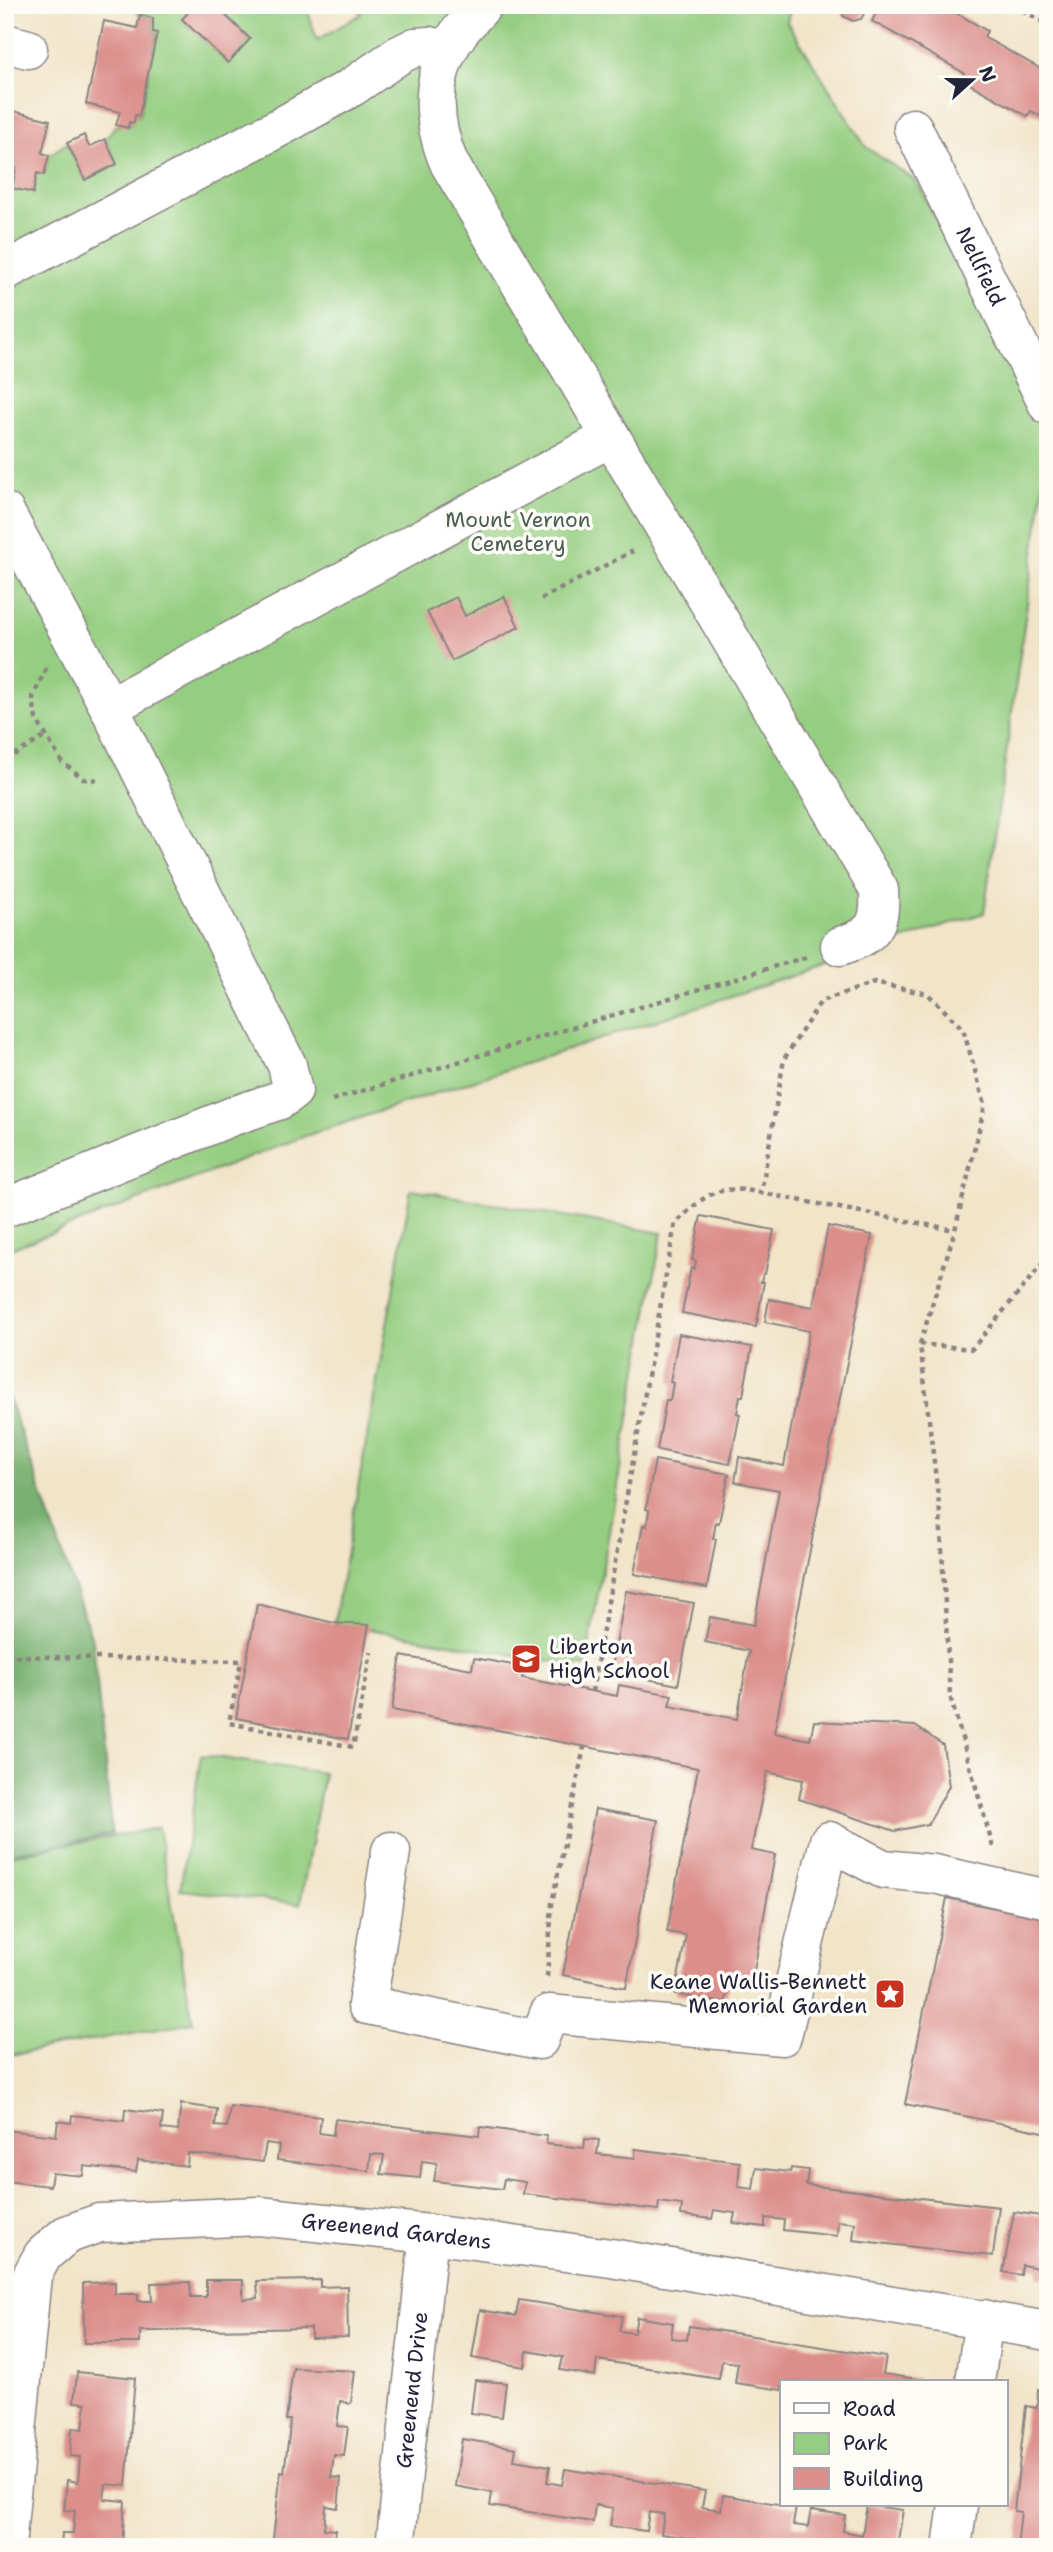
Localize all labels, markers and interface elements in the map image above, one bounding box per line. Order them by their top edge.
north arrow [937,46,1007,116]
text: N [973,63,1002,86]
street label: Nellfield [949,222,1012,311]
park label: Mount Vernon Cemetery [445,506,591,558]
place label: Liberton High School [549,1633,670,1685]
school or university icon: Liberton High School [509,1642,543,1676]
place label: Keane Wallis-Bennett Memorial Garden [650,1968,867,2020]
place icon: Keane Wallis-Bennett Memorial Garden [873,1977,907,2011]
street label: Greenend Gardens [300,2207,493,2256]
street label: Greenend Drive [390,2310,434,2470]
legend [780,2380,1007,2506]
text: Road [843,2395,896,2423]
text: Park [843,2429,888,2457]
text: Building [843,2465,923,2493]

